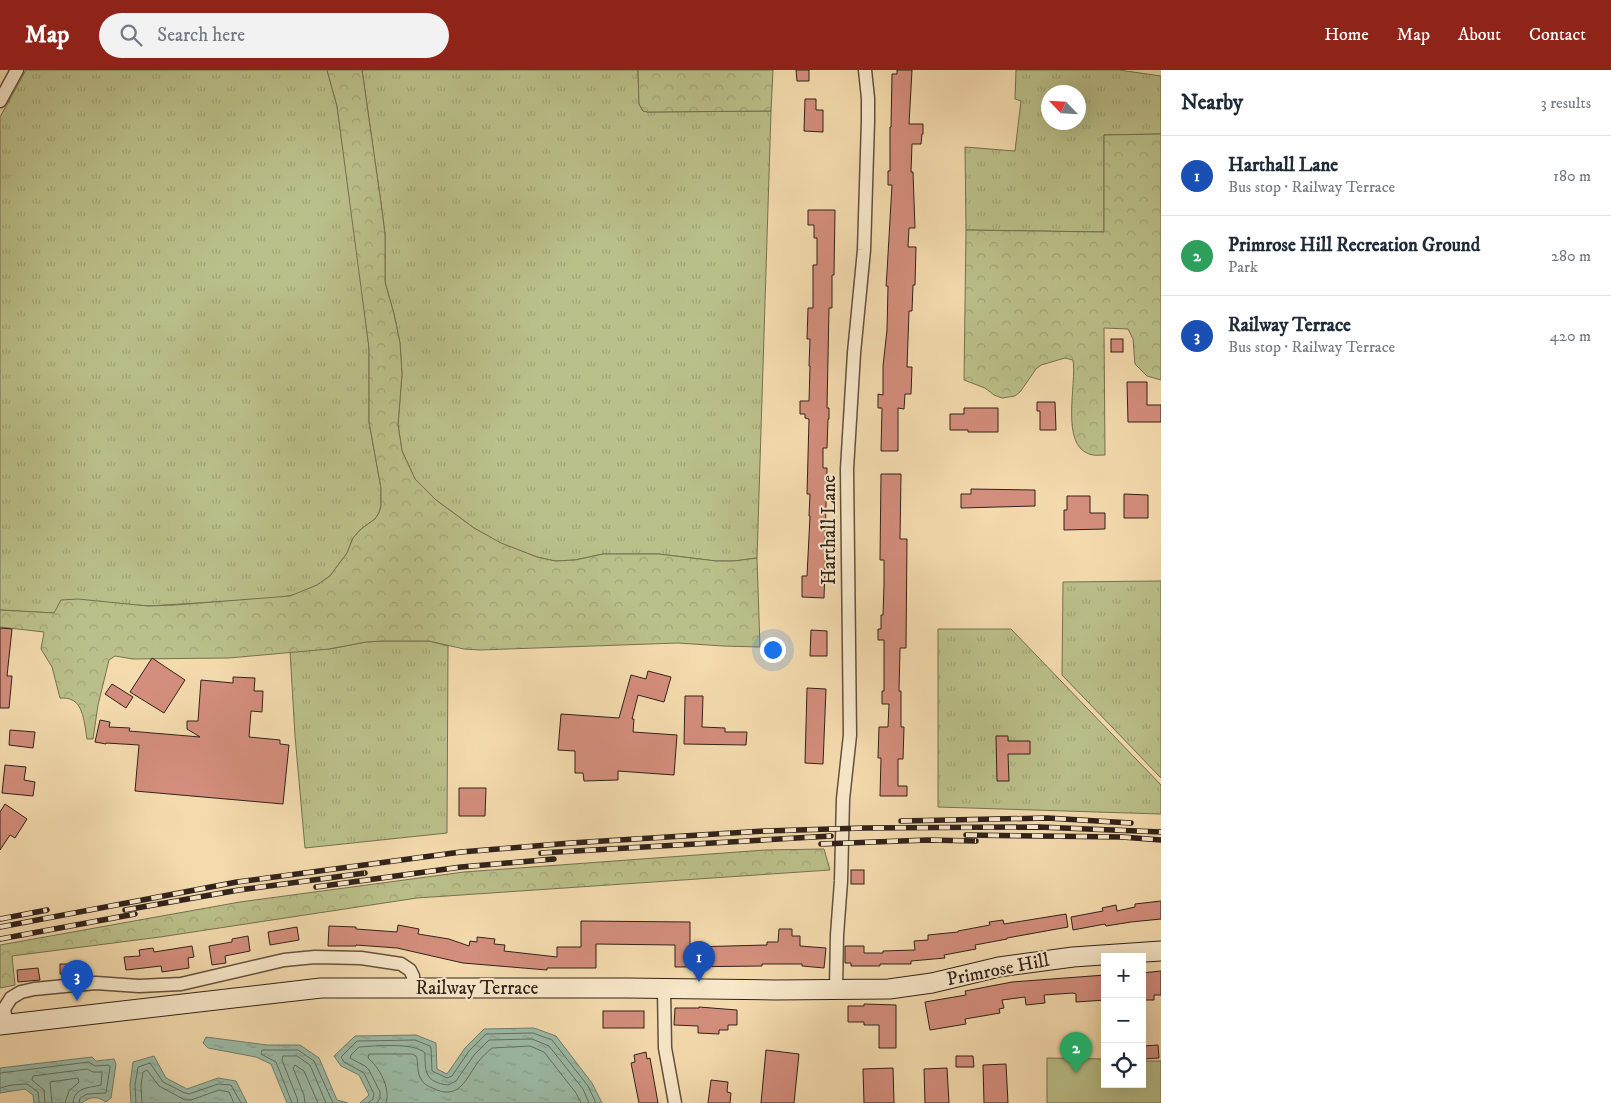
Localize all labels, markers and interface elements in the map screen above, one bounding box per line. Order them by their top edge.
search box [99,13,449,58]
text: Map [25,20,69,50]
icon: search [117,21,145,49]
text: Search here [157,24,245,47]
text: Home [1324,24,1369,46]
text: Map [1397,24,1430,46]
text: About [1458,24,1501,46]
text: Contact [1529,24,1586,46]
north arrow [1041,85,1086,130]
text: Nearby [1181,90,1243,116]
text: 3 results [1541,93,1591,113]
text: Harthall Lane [1228,154,1338,177]
text: 1 [1194,166,1200,186]
text: 180 m [1553,166,1591,186]
text: Bus stop · Railway Terrace [1228,177,1395,197]
text: Primrose Hill Recreation Ground [1228,234,1480,257]
text: 2 [1193,246,1201,266]
text: 280 m [1551,246,1591,266]
text: Park [1228,257,1258,277]
text: Railway Terrace [1228,314,1351,337]
text: 3 [1194,326,1200,346]
text: 420 m [1550,326,1591,346]
text: Bus stop · Railway Terrace [1228,337,1395,357]
street label: Harthall Lane [818,475,841,585]
your location [760,637,786,663]
pin: 1 [683,941,715,982]
street label: Primrose Hill [945,949,1052,991]
map controls [1101,953,1146,1088]
button: + [1101,953,1146,998]
pin: 3 [61,960,93,1001]
street label: Railway Terrace [416,977,539,1000]
button: − [1101,998,1146,1043]
pin: 2 [1060,1032,1092,1073]
button: locate [1101,1043,1146,1088]

